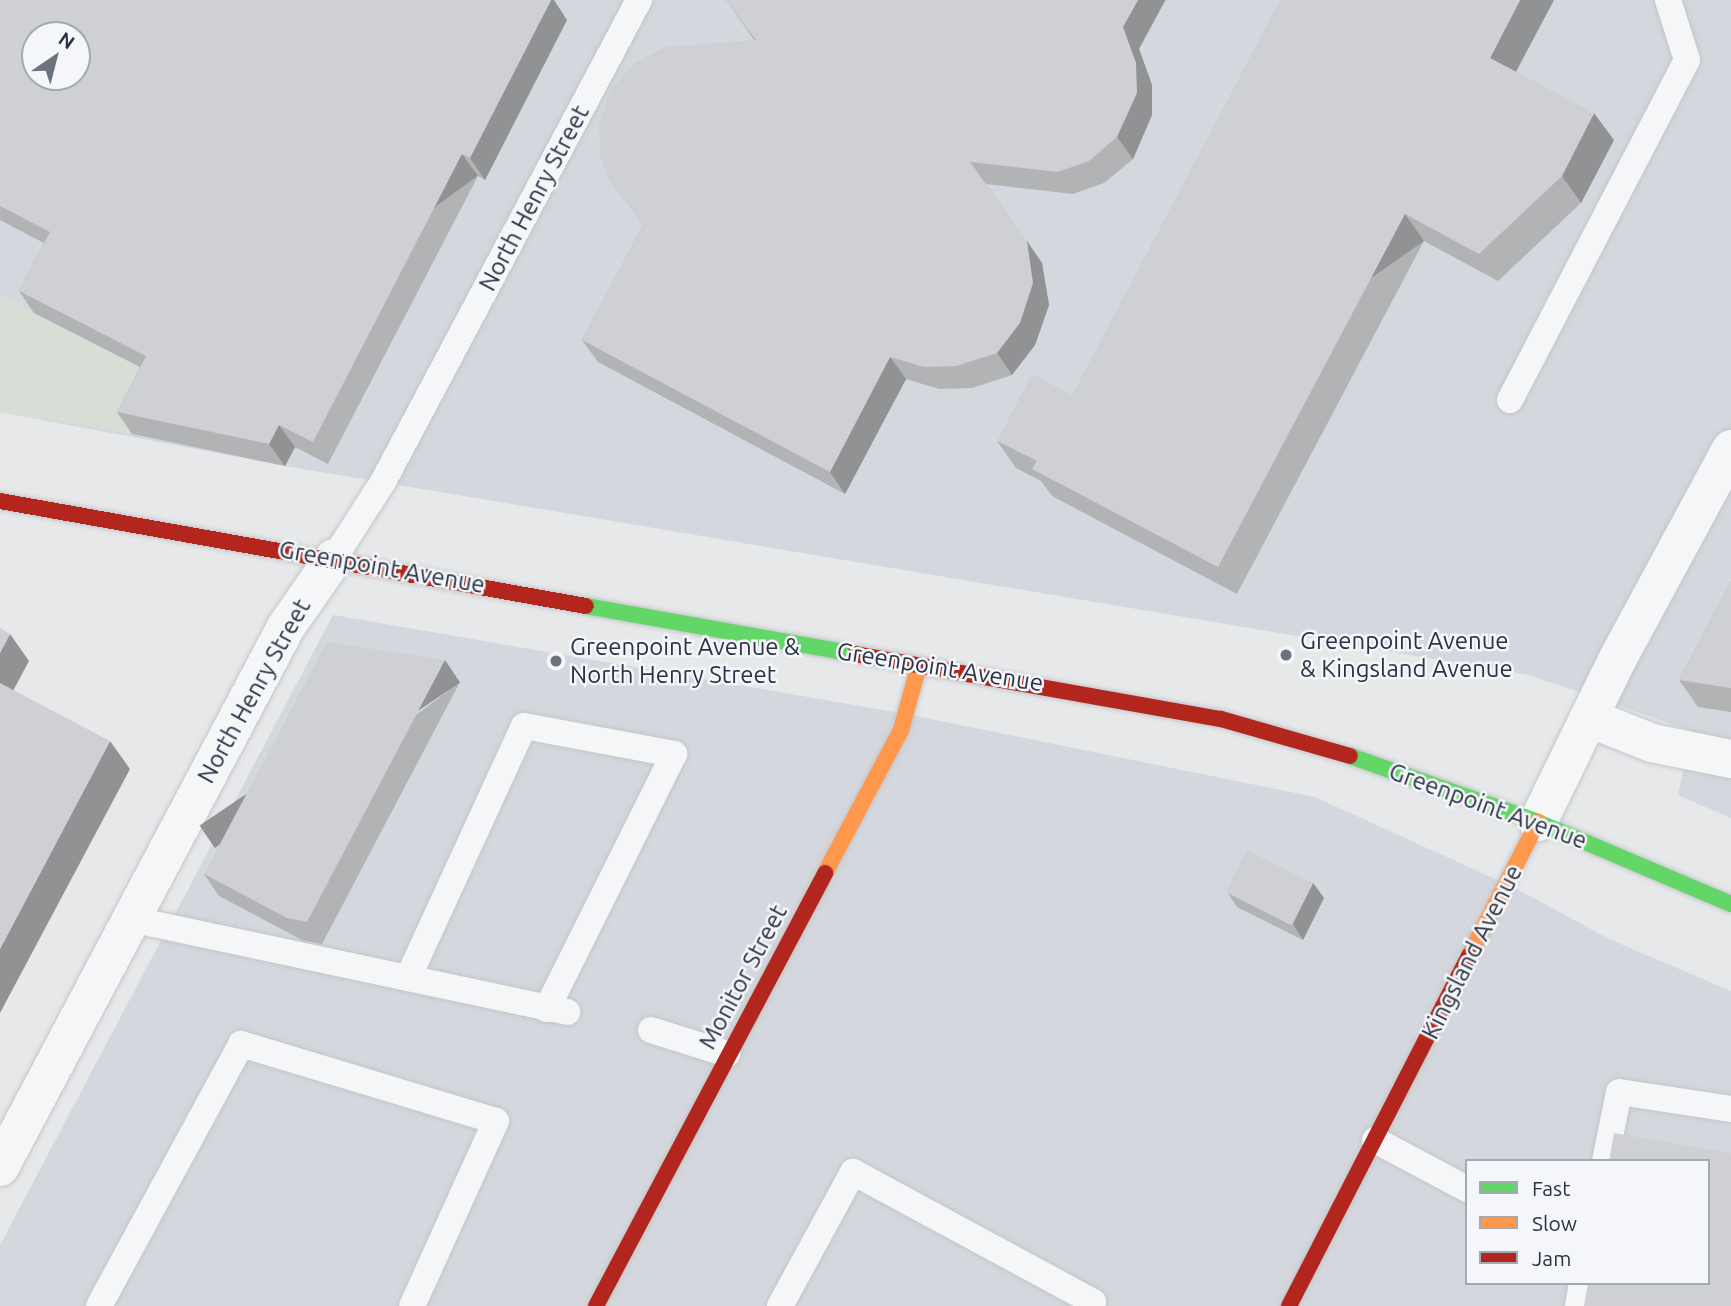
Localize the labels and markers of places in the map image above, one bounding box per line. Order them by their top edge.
place label: Greenpoint Avenue & Kingsland Avenue [1300,627,1513,683]
place label: Greenpoint Avenue & North Henry Street [570,633,800,689]
marker: Greenpoint Avenue & Kingsland Avenue [1278,647,1294,663]
marker: Greenpoint Avenue & North Henry Street [548,653,564,669]

